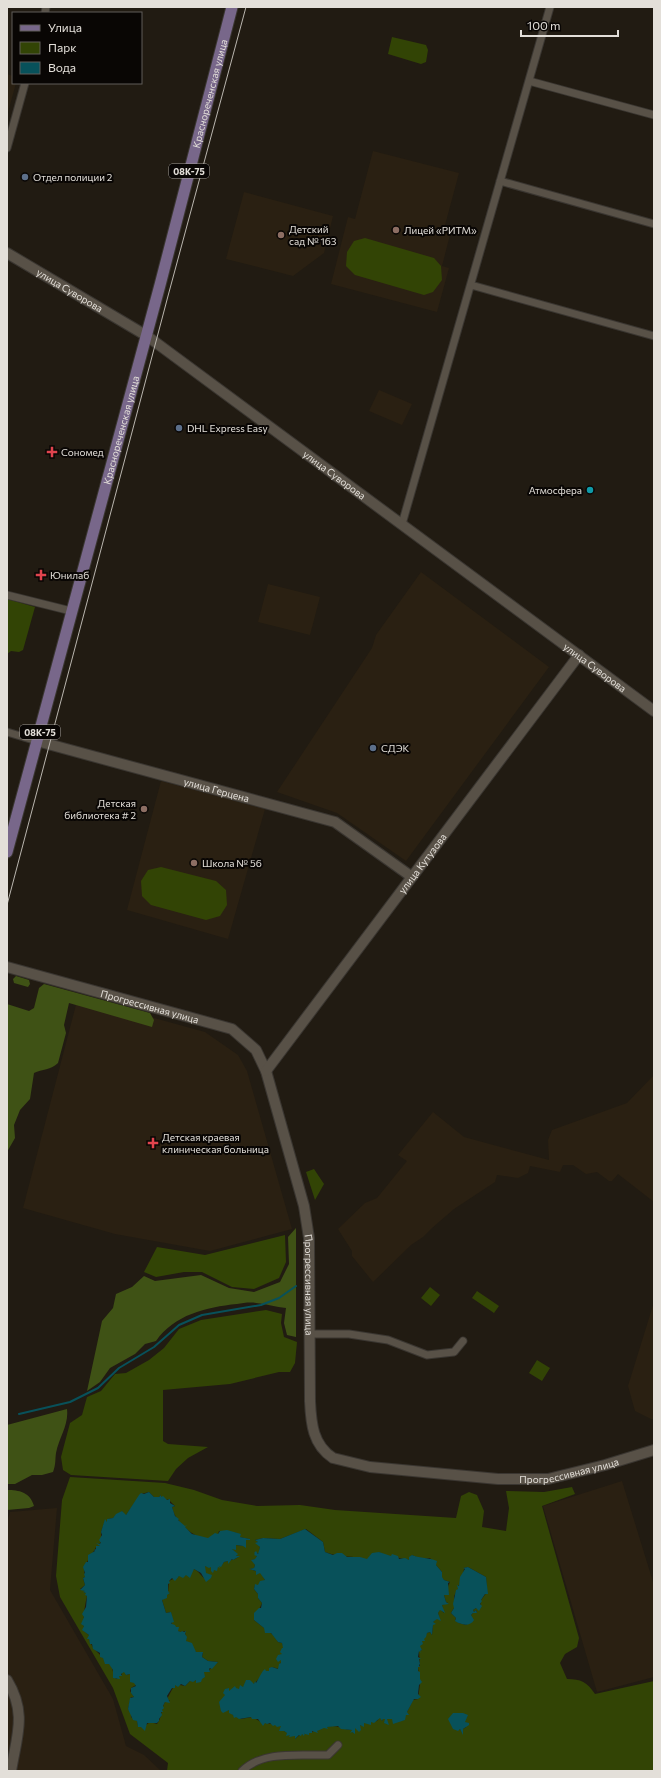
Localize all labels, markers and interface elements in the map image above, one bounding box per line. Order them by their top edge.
legend [12,12,142,84]
scale bar [521,12,618,38]
text: 100 m [527,18,561,32]
text: Улица [48,20,82,34]
street label: Краснореченская улица [190,38,229,149]
text: Парк [48,40,77,54]
text: Вода [48,60,76,74]
road number: 08К-75 [169,164,209,178]
place label: Отдел полиции 2 [33,171,113,183]
marker: Отдел полиции 2 [20,172,30,182]
place label: Детский сад № 163 [289,223,337,247]
place label: Лицей «РИТМ» [404,224,477,236]
marker: Лицей «РИТМ» [391,225,401,235]
marker: Детский сад № 163 [276,230,286,240]
street label: улица Суворова [35,266,105,314]
street label: Краснореченская улица [100,374,141,486]
place label: DHL Express Easy [187,422,268,434]
marker: DHL Express Easy [174,423,184,433]
marker: Сономед [46,446,58,458]
place label: Сономед [61,446,104,458]
street label: улица Суворова [301,448,368,502]
place label: Атмосфера [529,484,582,496]
marker: Атмосфера [585,485,595,495]
marker: Юнилаб [35,569,47,581]
place label: Юнилаб [50,569,89,581]
street label: улица Суворова [561,640,629,694]
road number: 08К-75 [20,725,60,739]
place label: СДЭК [381,742,410,754]
marker: СДЭК [368,743,378,753]
street label: улица Герцена [182,775,251,804]
place label: Детская библиотека # 2 [64,797,136,821]
marker: Детская библиотека # 2 [139,804,149,814]
street label: улица Кутузова [396,831,449,896]
place label: Школа № 56 [202,857,262,869]
marker: Школа № 56 [189,858,199,868]
street label: Прогрессивная улица [99,987,200,1026]
place label: Детская краевая клиническая больница [162,1131,269,1155]
marker: Детская краевая клиническая больница [147,1137,159,1149]
street label: Прогрессивная улица [302,1233,316,1336]
street label: Прогрессивная улица [519,1455,620,1485]

